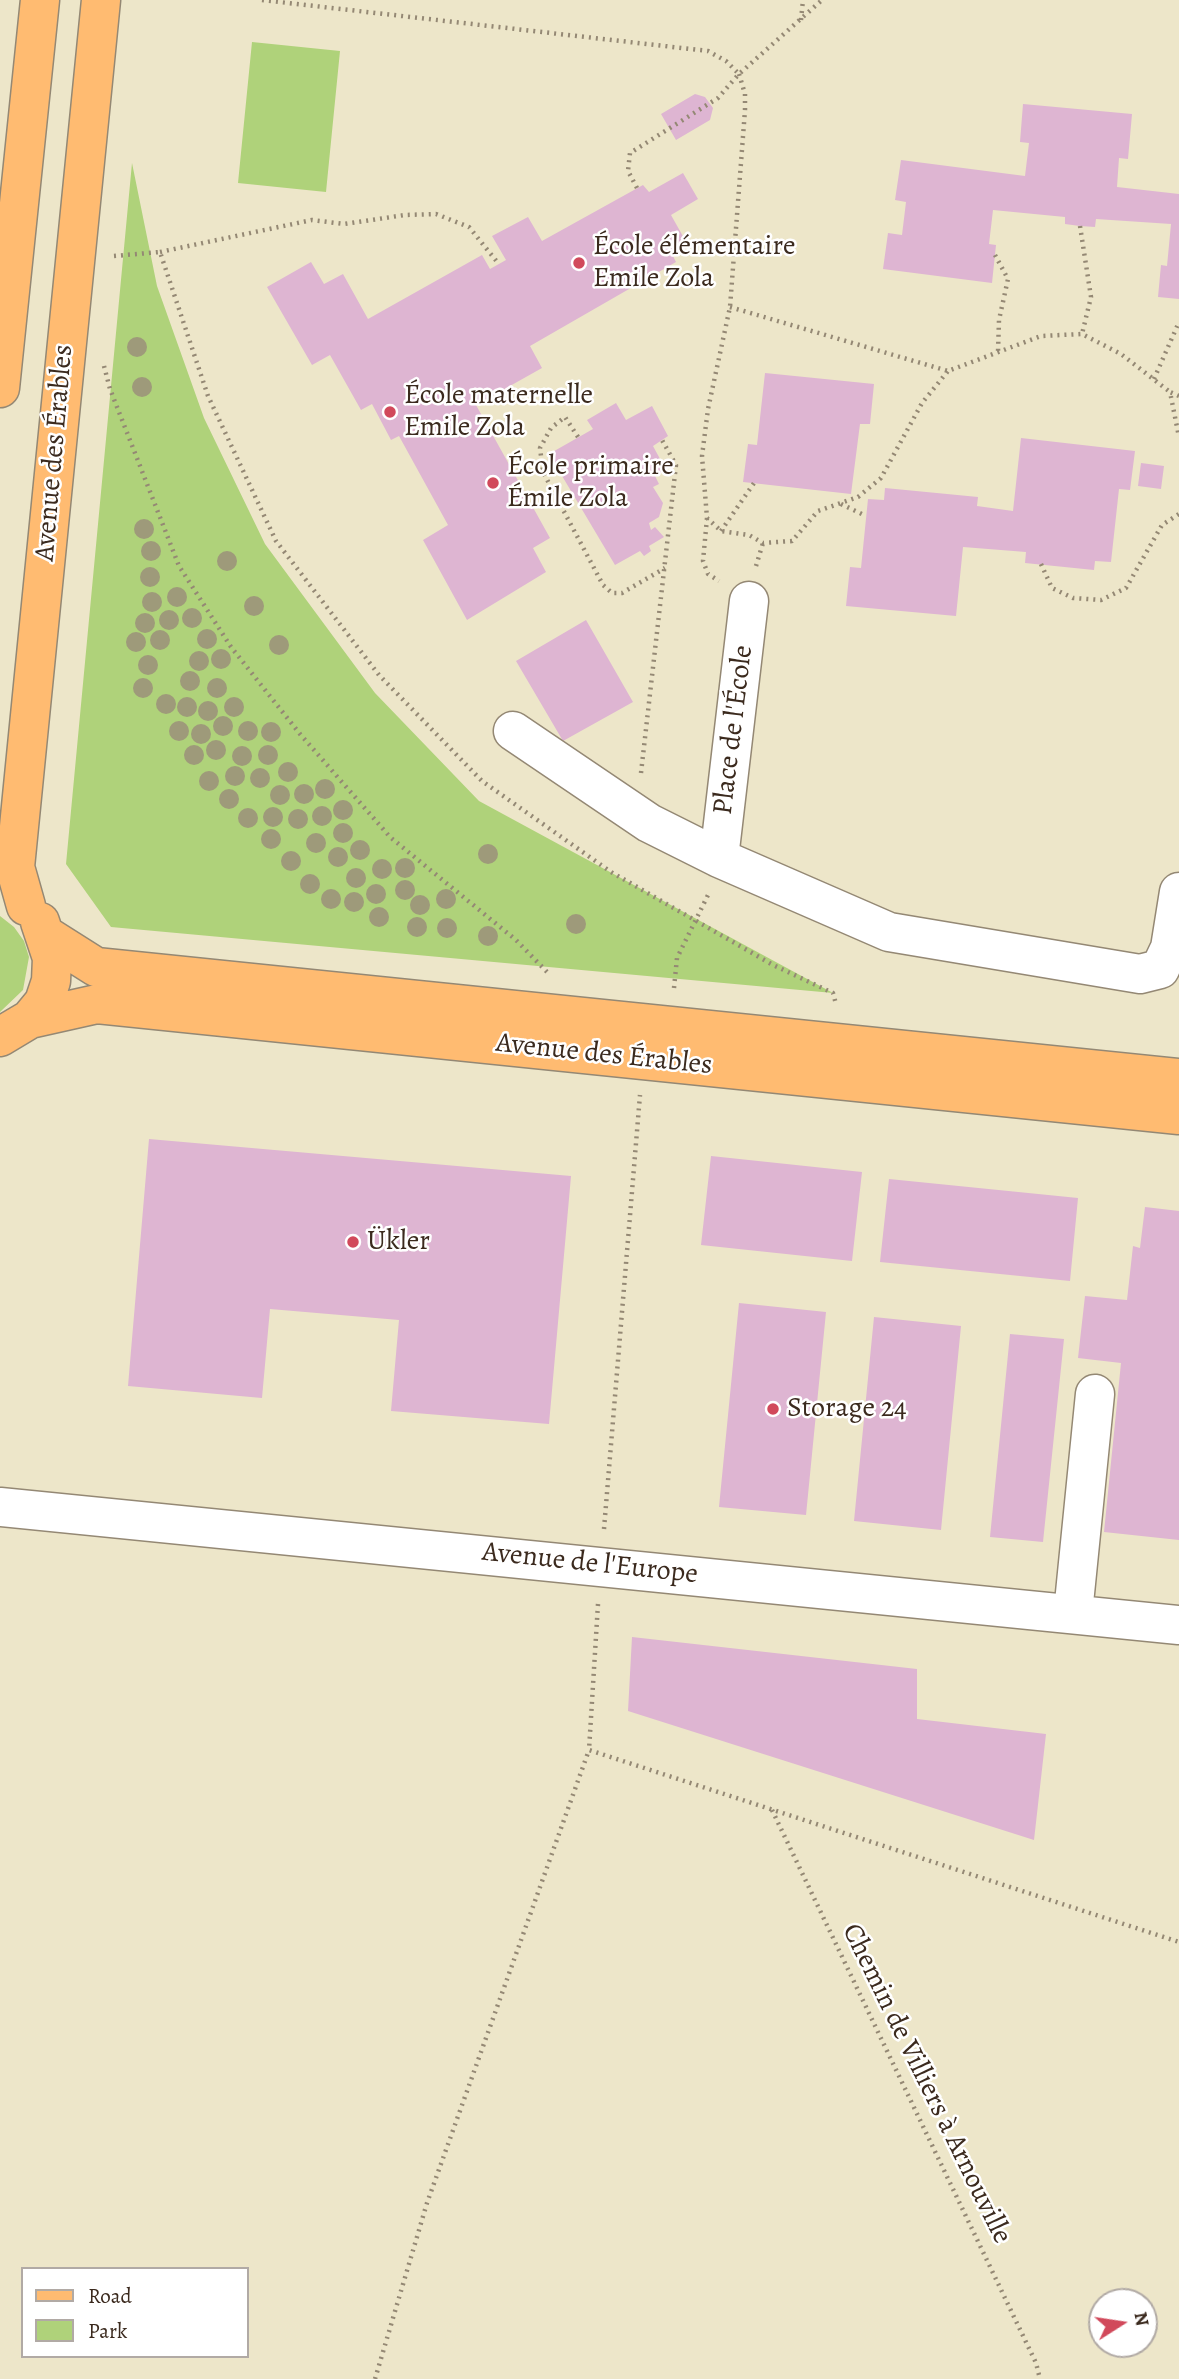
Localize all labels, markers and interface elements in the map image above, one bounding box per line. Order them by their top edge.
place label: École élémentaire Emile Zola [593,230,795,296]
marker: École élémentaire Emile Zola [571,255,587,271]
street label: Avenue des Érables [29,343,81,563]
place label: École maternelle Emile Zola [404,379,593,445]
marker: École maternelle Emile Zola [382,404,398,420]
place label: École primaire Émile Zola [507,450,674,516]
marker: École primaire Émile Zola [485,475,501,491]
street label: Place de l'École [707,643,761,817]
street label: Avenue des Érables [494,1027,714,1083]
place label: Ükler [367,1225,430,1259]
marker: Ükler [345,1234,361,1250]
place label: Storage 24 [787,1392,907,1426]
marker: Storage 24 [765,1401,781,1417]
street label: Avenue de l'Europe [481,1536,699,1592]
street label: Chemin de Villiers à Arnouville [834,1919,1018,2249]
legend [21,2267,248,2358]
text: Road [88,2282,132,2310]
north arrow [1088,2288,1158,2358]
text: N [1127,2310,1156,2329]
text: Park [88,2317,127,2345]

